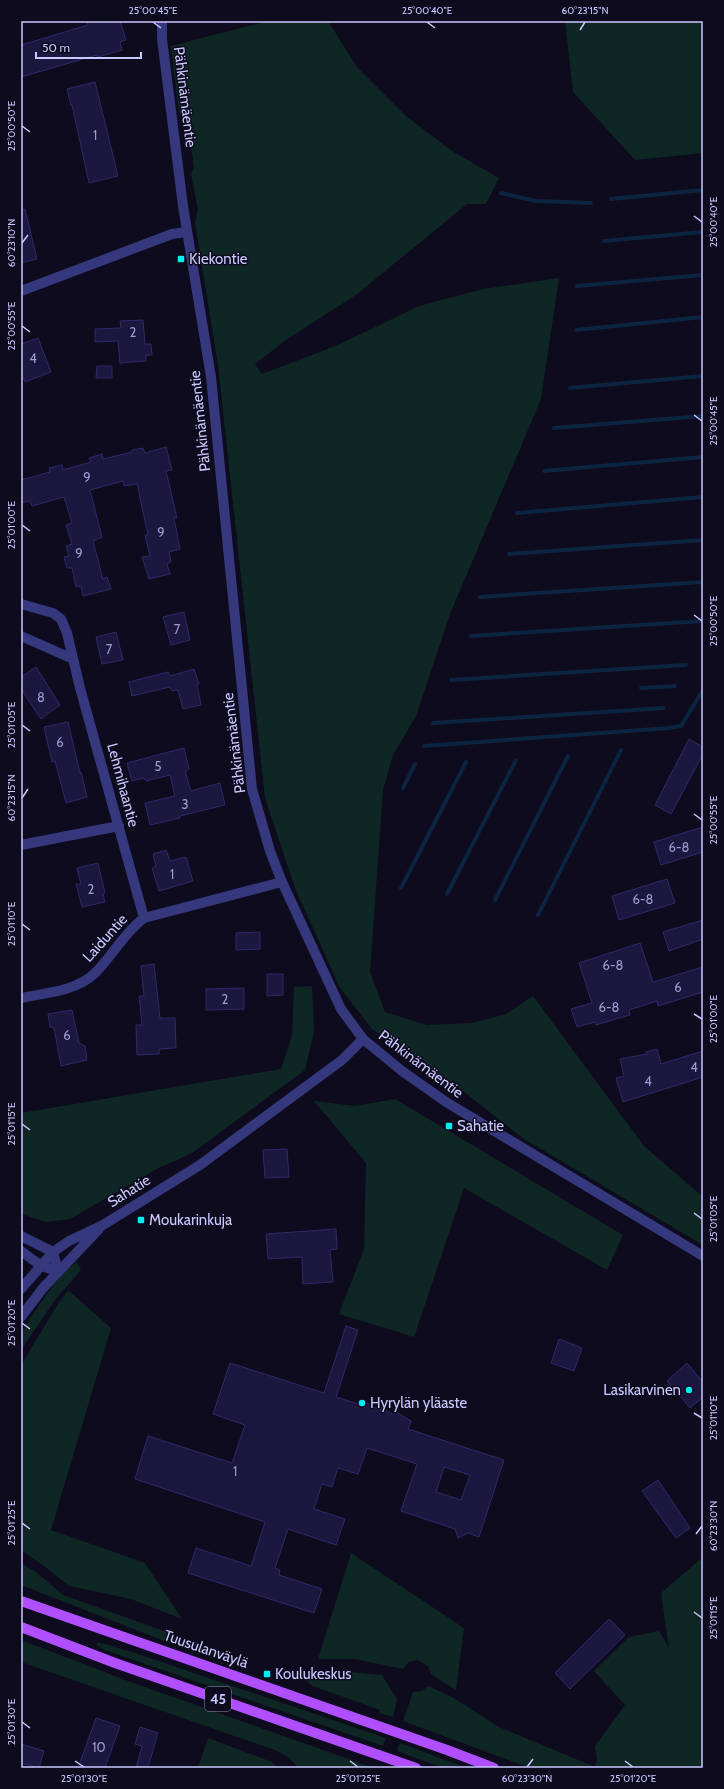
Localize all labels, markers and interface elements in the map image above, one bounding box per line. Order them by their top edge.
text: 25°00'45"E [128,4,178,17]
text: 25°00'40"E [402,4,453,17]
text: 60°23'15"N [562,4,608,17]
scale bar [36,34,141,60]
text: 50 m [42,40,70,55]
street label: Pähkinämäentie [170,46,200,149]
text: 25°00'50"E [5,100,18,151]
house number: 1 [93,127,97,143]
text: 25°00'40"E [707,196,720,247]
text: 60°23'10"N [5,219,18,267]
place label: Kiekontie [189,250,248,268]
marker: Kiekontie [176,254,186,264]
text: 25°00'55"E [5,301,18,350]
house number: 2 [130,324,137,340]
house number: 4 [29,350,37,366]
street label: Pähkinämäentie [186,369,214,472]
text: 25°00'45"E [707,396,720,446]
house number: 9 [83,469,91,485]
text: 25°01'00"E [5,500,18,549]
house number: 9 [157,524,165,540]
house number: 9 [75,545,83,561]
text: 25°00'50"E [707,595,720,646]
house number: 7 [174,621,181,637]
house number: 7 [106,641,113,657]
house number: 8 [37,689,45,705]
street label: Pähkinämäentie [219,691,249,794]
text: 25°01'05"E [5,701,18,748]
house number: 6 [56,734,64,750]
street label: Lehmihaantie [103,741,143,829]
house number: 5 [154,758,162,774]
text: 60°23'15"N [5,775,18,821]
text: 25°00'55"E [707,795,720,844]
house number: 3 [181,796,189,812]
house number: 6-8 [669,839,690,855]
house number: 1 [170,866,174,882]
house number: 2 [88,881,95,897]
house number: 6-8 [633,891,654,907]
text: 25°01'10"E [5,901,18,946]
street label: Laiduntie [79,910,131,966]
house number: 6-8 [603,957,624,973]
house number: 6 [674,979,682,995]
house number: 2 [222,991,229,1007]
text: 25°01'00"E [707,994,720,1043]
house number: 6-8 [599,999,620,1015]
street label: Pähkinämäentie [375,1026,467,1102]
house number: 6 [63,1027,71,1043]
house number: 4 [690,1059,698,1075]
house number: 4 [644,1073,652,1089]
text: 25°01'15"E [5,1102,18,1145]
place label: Sahatie [457,1117,504,1135]
marker: Sahatie [444,1121,454,1131]
street label: Sahatie [104,1171,154,1211]
text: 25°01'05"E [707,1195,720,1242]
place label: Moukarinkuja [149,1211,233,1229]
marker: Moukarinkuja [136,1215,146,1225]
text: 25°01'20"E [5,1299,18,1346]
place label: Lasikarvinen [603,1381,681,1399]
marker: Lasikarvinen [684,1385,694,1395]
place label: Hyrylän yläaste [370,1394,468,1412]
text: 25°01'10"E [707,1395,720,1440]
marker: Hyrylän yläaste [357,1398,367,1408]
house number: 1 [233,1463,237,1479]
text: 25°01'25"E [5,1500,18,1545]
text: 60°23'30"N [707,1501,720,1551]
text: 25°01'15"E [707,1596,720,1639]
street label: Tuusulanväylä [162,1626,251,1672]
place label: Koulukeskus [275,1665,352,1683]
marker: Koulukeskus [262,1669,272,1679]
road number: 45 [205,1687,231,1711]
text: 25°01'30"E [5,1698,18,1745]
house number: 10 [92,1739,106,1755]
text: 25°01'30"E [61,1772,108,1785]
text: 25°01'25"E [336,1772,381,1785]
text: 60°23'30"N [502,1772,552,1785]
text: 25°01'20"E [610,1772,657,1785]

